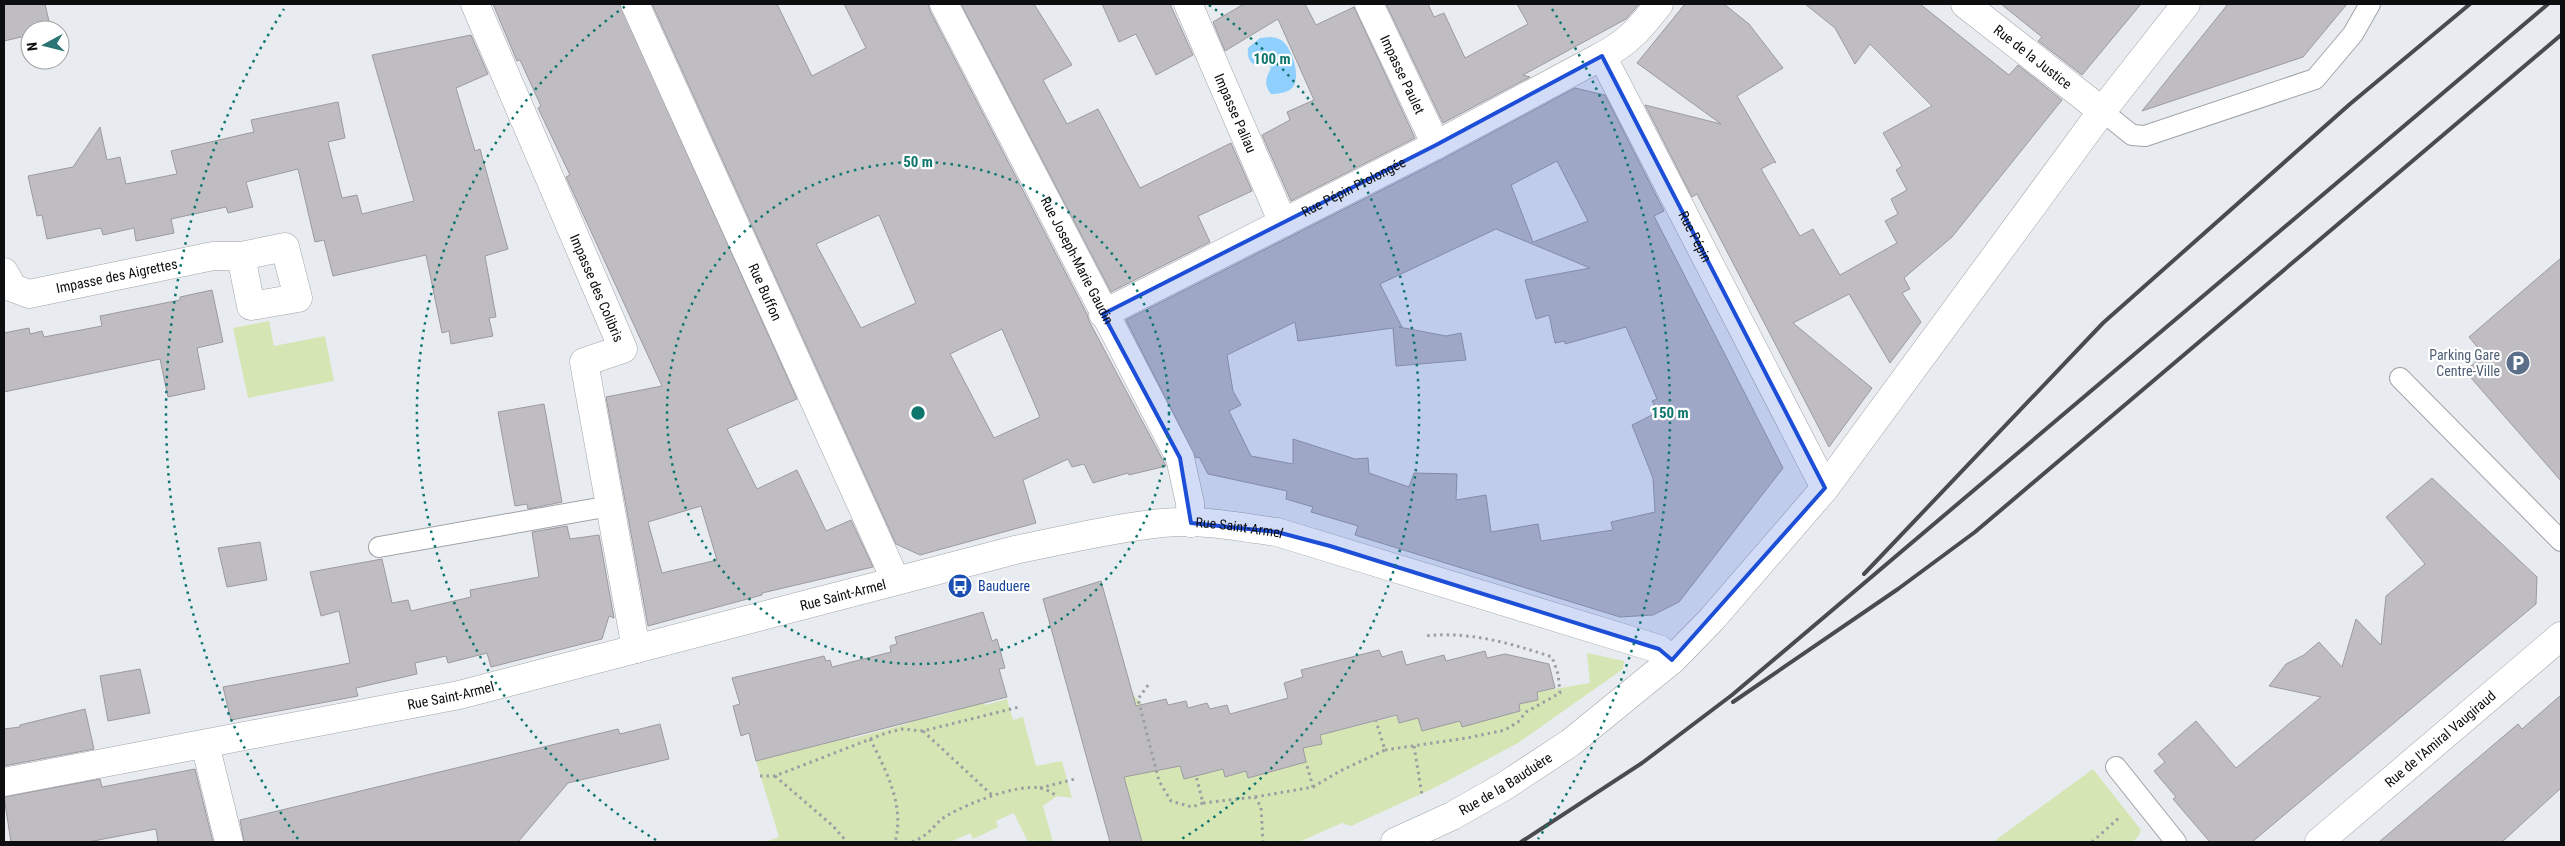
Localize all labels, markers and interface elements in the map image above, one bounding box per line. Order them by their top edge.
north arrow [20,20,70,70]
street label: Rue de la Justice [1991,22,2075,93]
street label: Impasse Paulet [1377,32,1428,116]
text: N [24,41,41,52]
text: 100 m [1253,50,1291,68]
street label: Impasse Paliau [1211,71,1260,155]
text: 50 m [903,153,933,171]
street label: Rue Pépin Prolongée [1299,154,1409,220]
street label: Rue Joseph-Marie Gaudin [1038,194,1117,327]
street label: Rue Pépin [1675,208,1715,265]
street label: Impasse des Colibris [567,232,627,344]
street label: Impasse des Aigrettes [55,256,179,296]
street label: Rue Buffon [745,261,785,323]
place label: Parking Gare Centre-Ville [2429,347,2500,379]
parking icon: Parking Gare Centre-Ville [2505,350,2531,376]
centre of rings [909,404,927,422]
text: 150 m [1651,404,1689,422]
street label: Rue Saint-Armel [1195,514,1285,541]
bus stop icon: Bauduere [947,573,973,599]
street label: Rue Saint-Armel [798,576,888,614]
place label: Bauduere [978,578,1031,594]
street label: Rue Saint-Armel [406,678,496,713]
street label: Rue de l'Amiral Vaugiraud [2382,687,2499,790]
street label: Rue de la Bauduère [1456,749,1555,818]

